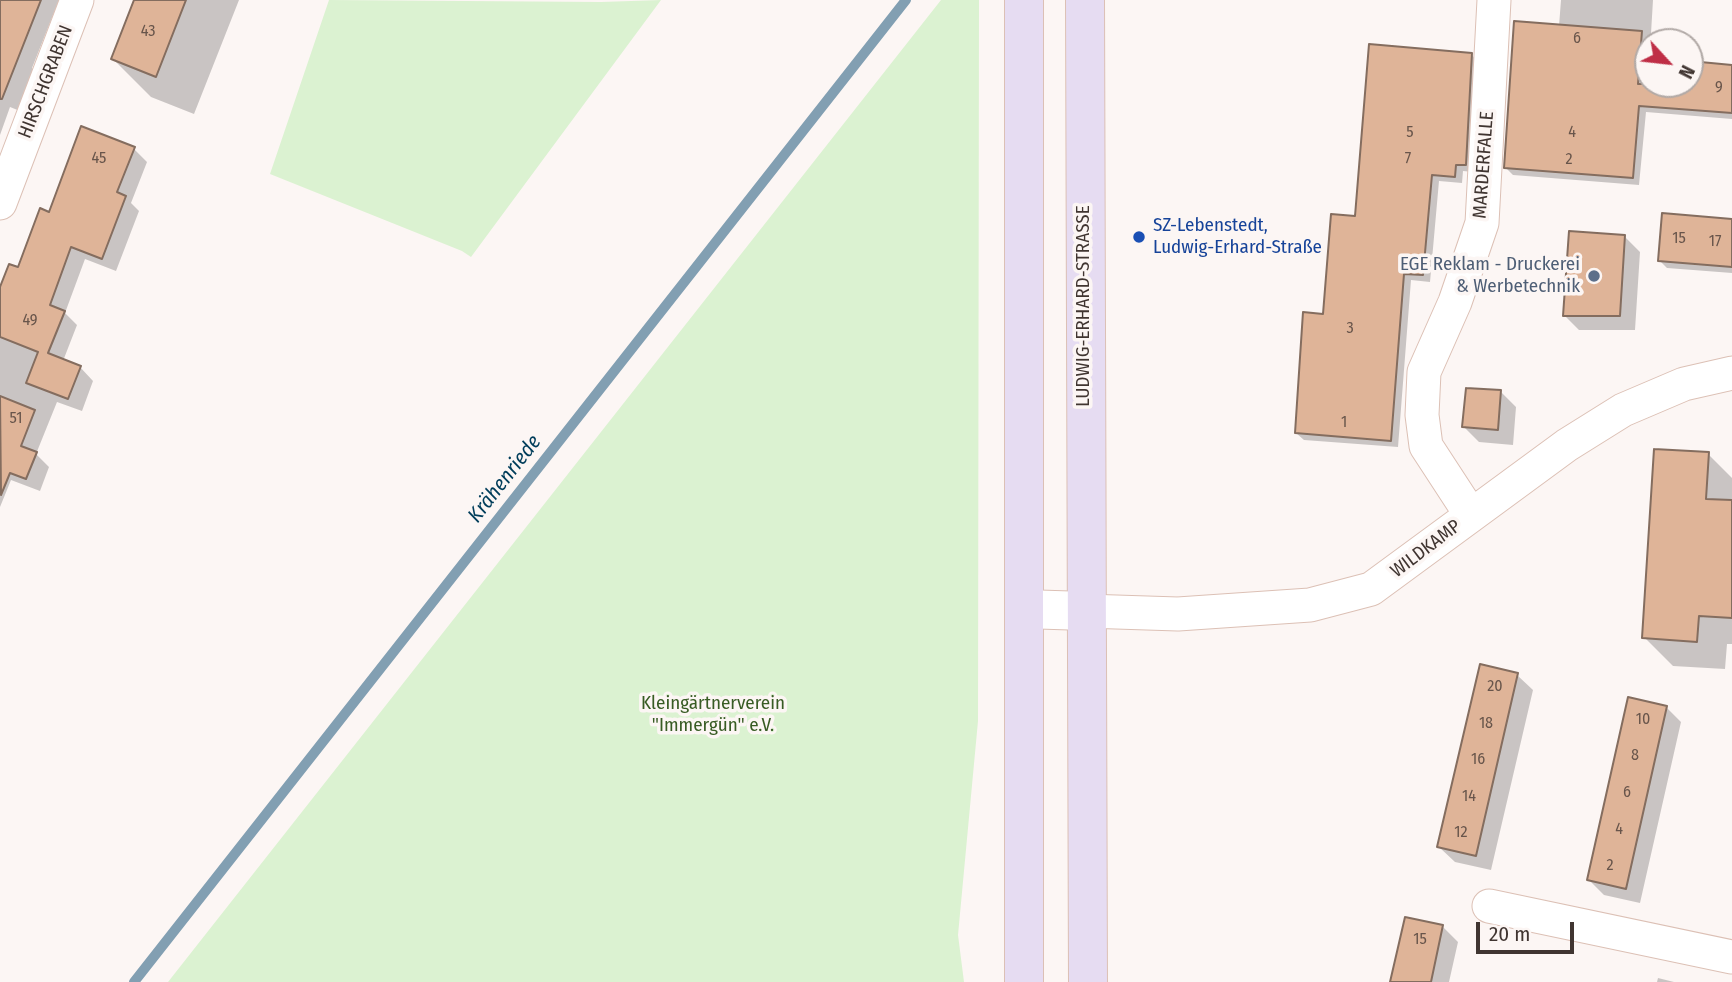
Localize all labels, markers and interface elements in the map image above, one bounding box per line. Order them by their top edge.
street label: HIRSCHGRABEN [14,22,78,142]
house number: 43 [141,22,155,42]
north arrow [1634,28,1704,98]
house number: 6 [1573,29,1581,49]
text: N [1674,62,1699,82]
house number: 9 [1715,78,1723,98]
street label: MARDERFALLE [1469,111,1499,219]
house number: 5 [1406,123,1414,143]
house number: 4 [1568,123,1576,143]
house number: 45 [92,149,106,169]
house number: 7 [1405,149,1411,169]
house number: 2 [1565,150,1573,170]
street label: LUDWIG-ERHARD-STRASSE [1073,205,1095,407]
place label: SZ-Lebenstedt, Ludwig-Erhard-Straße [1153,215,1322,259]
marker: SZ-Lebenstedt, Ludwig-Erhard-Straße [1131,229,1147,245]
house number: 15 [1672,229,1686,249]
house number: 17 [1709,232,1721,252]
place label: EGE Reklam - Druckerei & Werbetechnik [1400,254,1580,298]
marker: EGE Reklam - Druckerei & Werbetechnik [1586,268,1602,284]
house number: 49 [22,311,38,331]
house number: 3 [1346,319,1354,339]
house number: 51 [10,409,22,429]
house number: 1 [1341,413,1347,433]
water label: Krähenriede [463,430,547,528]
street label: WILDKAMP [1386,515,1466,583]
house number: 20 [1487,677,1503,697]
park label: Kleingärtnerverein "Immergün" e.V. [641,693,785,737]
house number: 10 [1636,710,1650,730]
house number: 18 [1479,714,1493,734]
house number: 8 [1631,746,1639,766]
house number: 16 [1471,750,1485,770]
house number: 6 [1623,783,1631,803]
house number: 14 [1462,787,1476,807]
house number: 4 [1615,820,1623,840]
house number: 12 [1454,823,1468,843]
house number: 2 [1606,856,1614,876]
scale bar [1480,908,1578,952]
text: 20 m [1489,921,1530,947]
house number: 15 [1413,930,1427,950]

